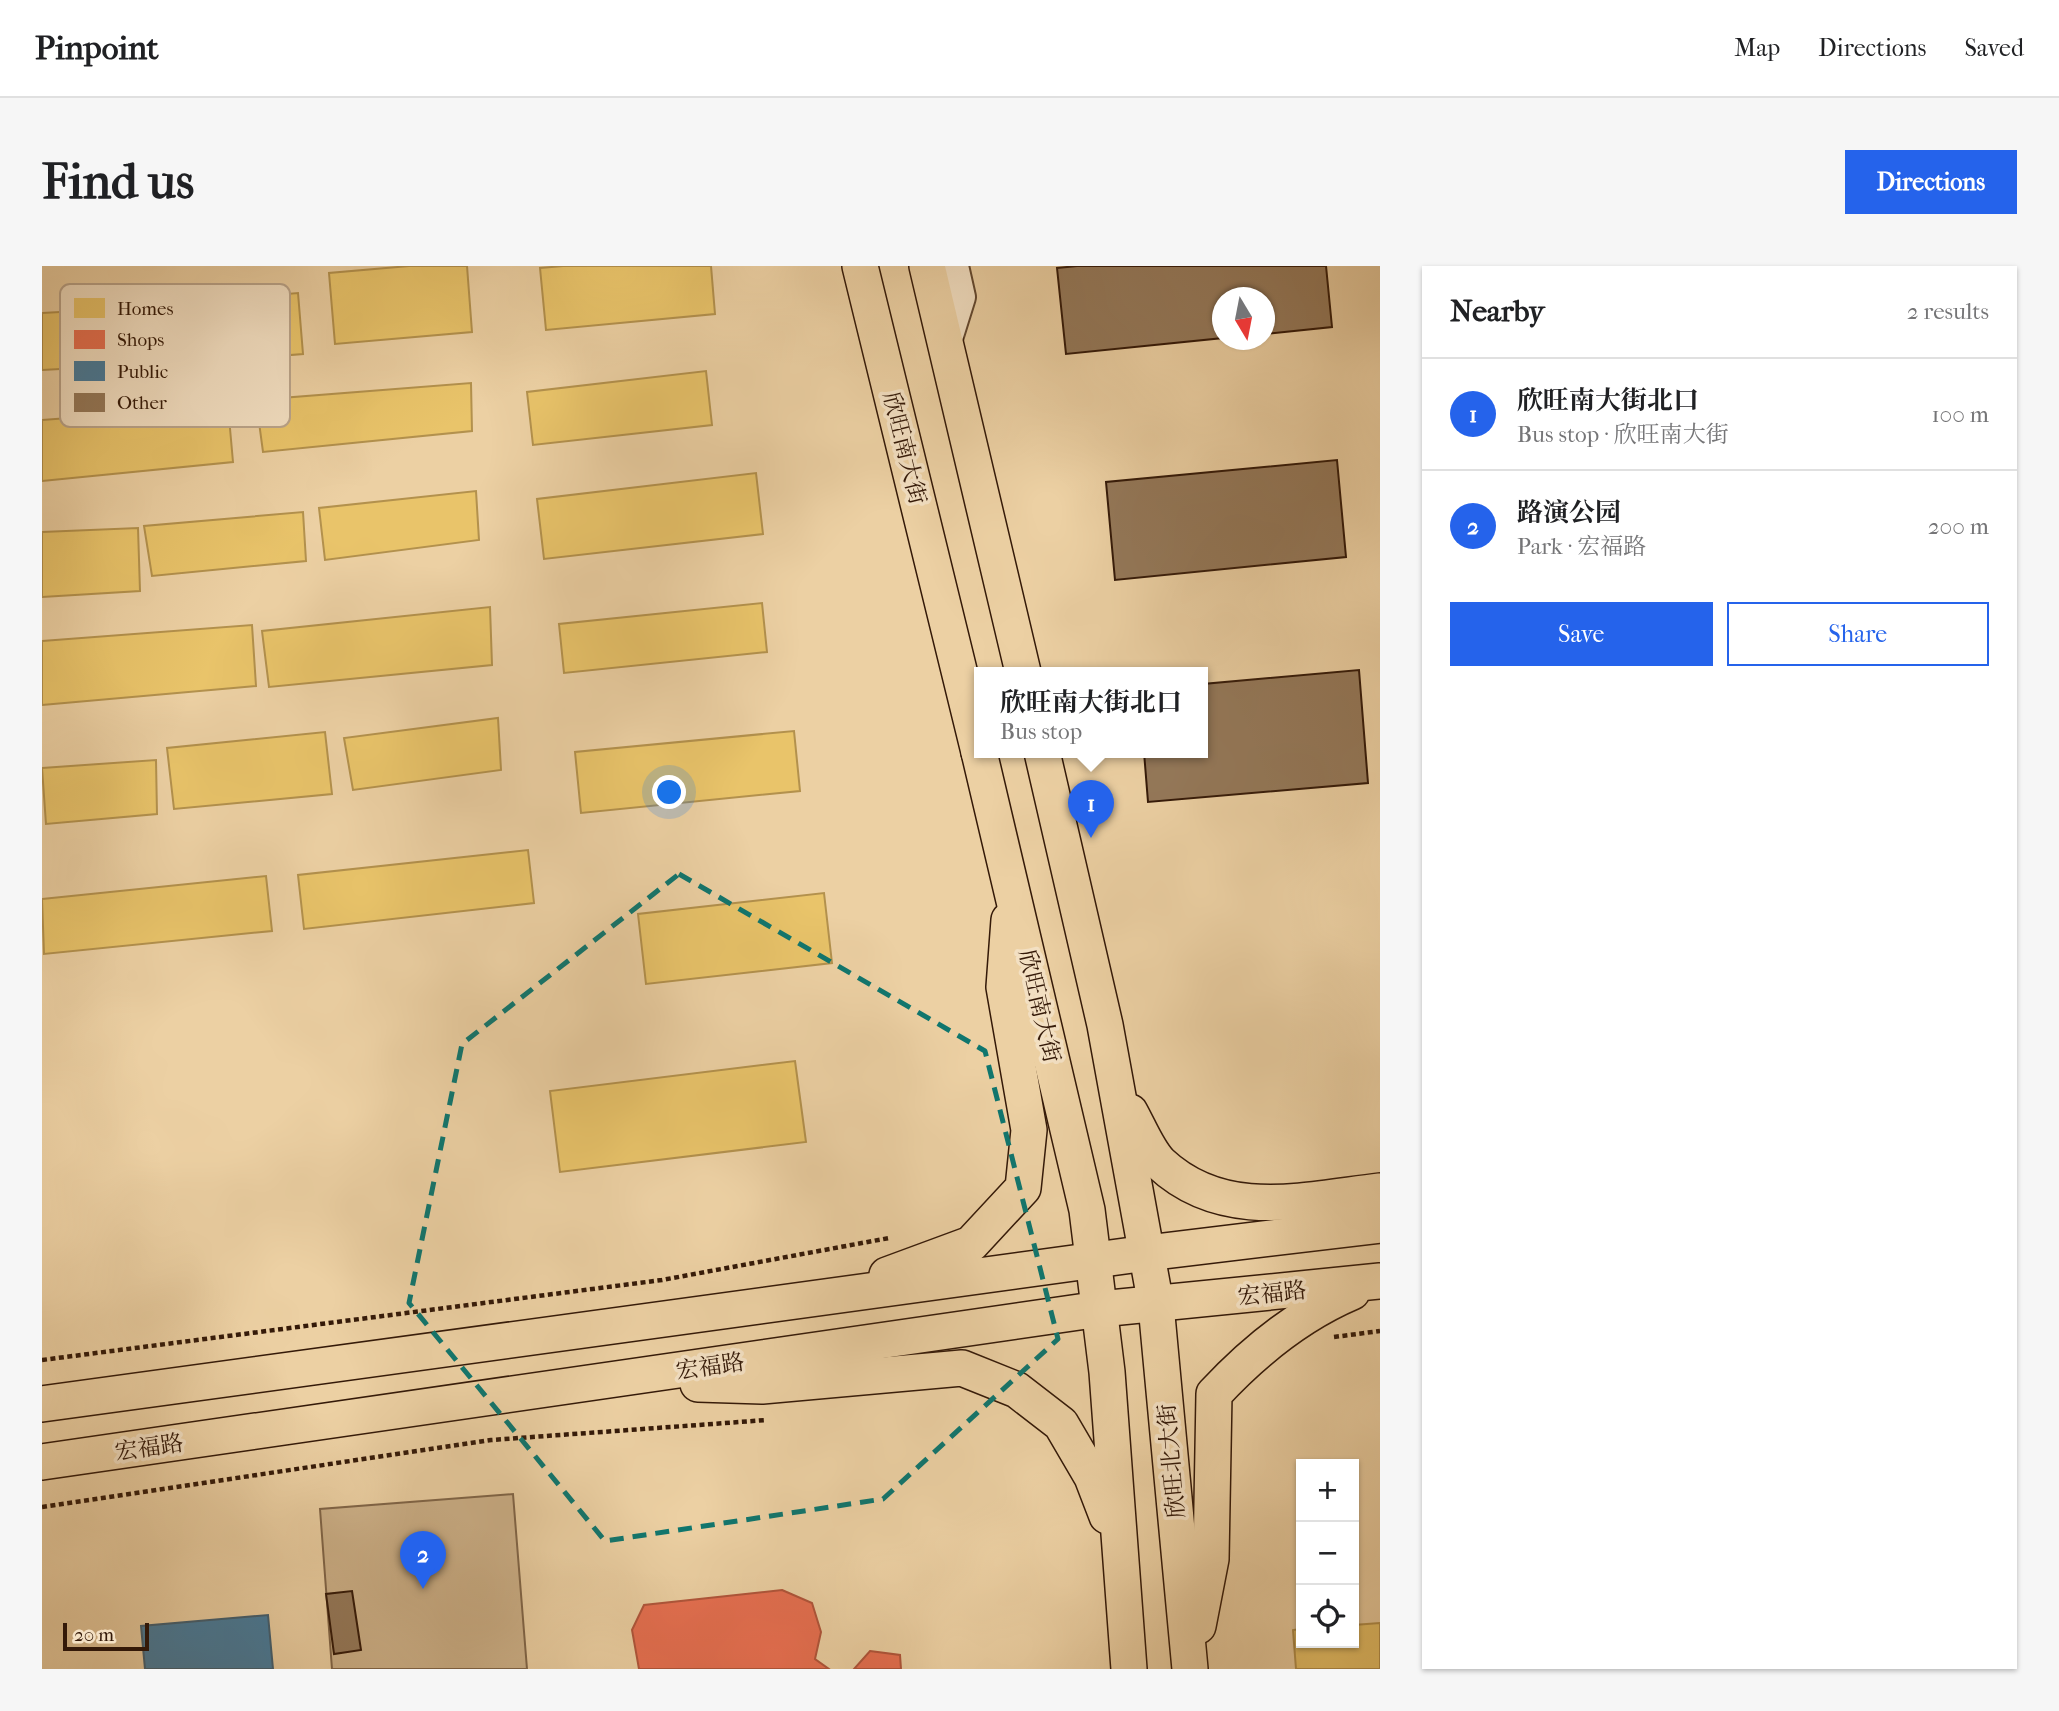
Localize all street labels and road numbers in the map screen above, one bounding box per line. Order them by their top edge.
street label: 欣旺南大街 [878,389,932,507]
street label: 欣旺南大街 [1013,947,1066,1065]
street label: 宏福路 [1236,1276,1308,1311]
street label: 宏福路 [674,1348,746,1385]
street label: 欣旺北大街 [1153,1402,1190,1519]
street label: 宏福路 [113,1429,185,1466]

